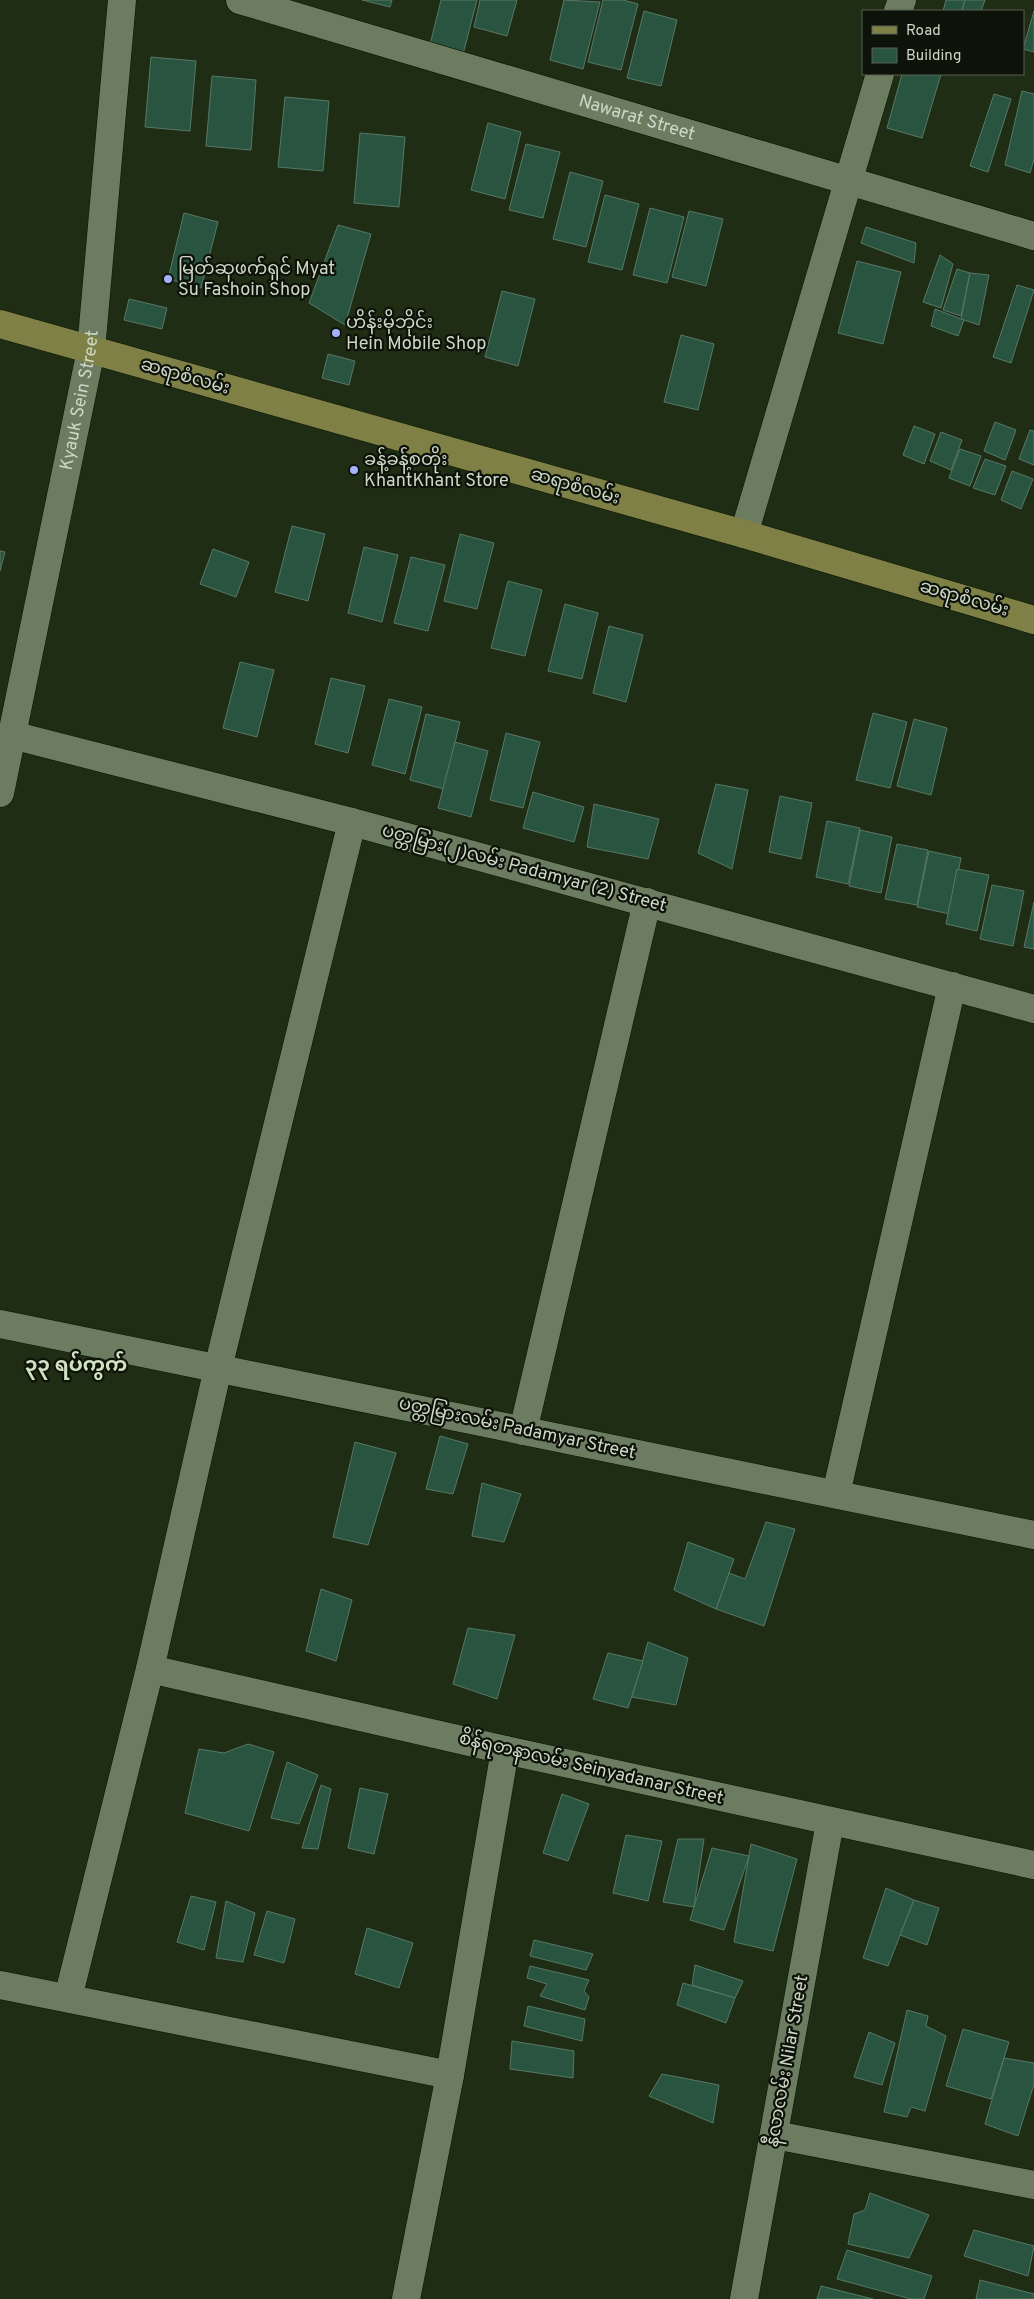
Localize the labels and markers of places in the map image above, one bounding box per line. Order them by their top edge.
place label: မြတ်ဆုဖက်ရှင် Myat Su Fashoin Shop [178,255,335,302]
marker: မြတ်ဆုဖက်ရှင် Myat Su Fashoin Shop [162,273,174,285]
place label: ဟိန်းမိုဘိုင်း Hein Mobile Shop [346,308,486,356]
marker: ဟိန်းမိုဘိုင်း Hein Mobile Shop [330,327,342,339]
place label: ခန့်ခန့်စတိုး KhantKhant Store [364,445,509,493]
marker: ခန့်ခန့်စတိုး KhantKhant Store [348,464,360,476]

